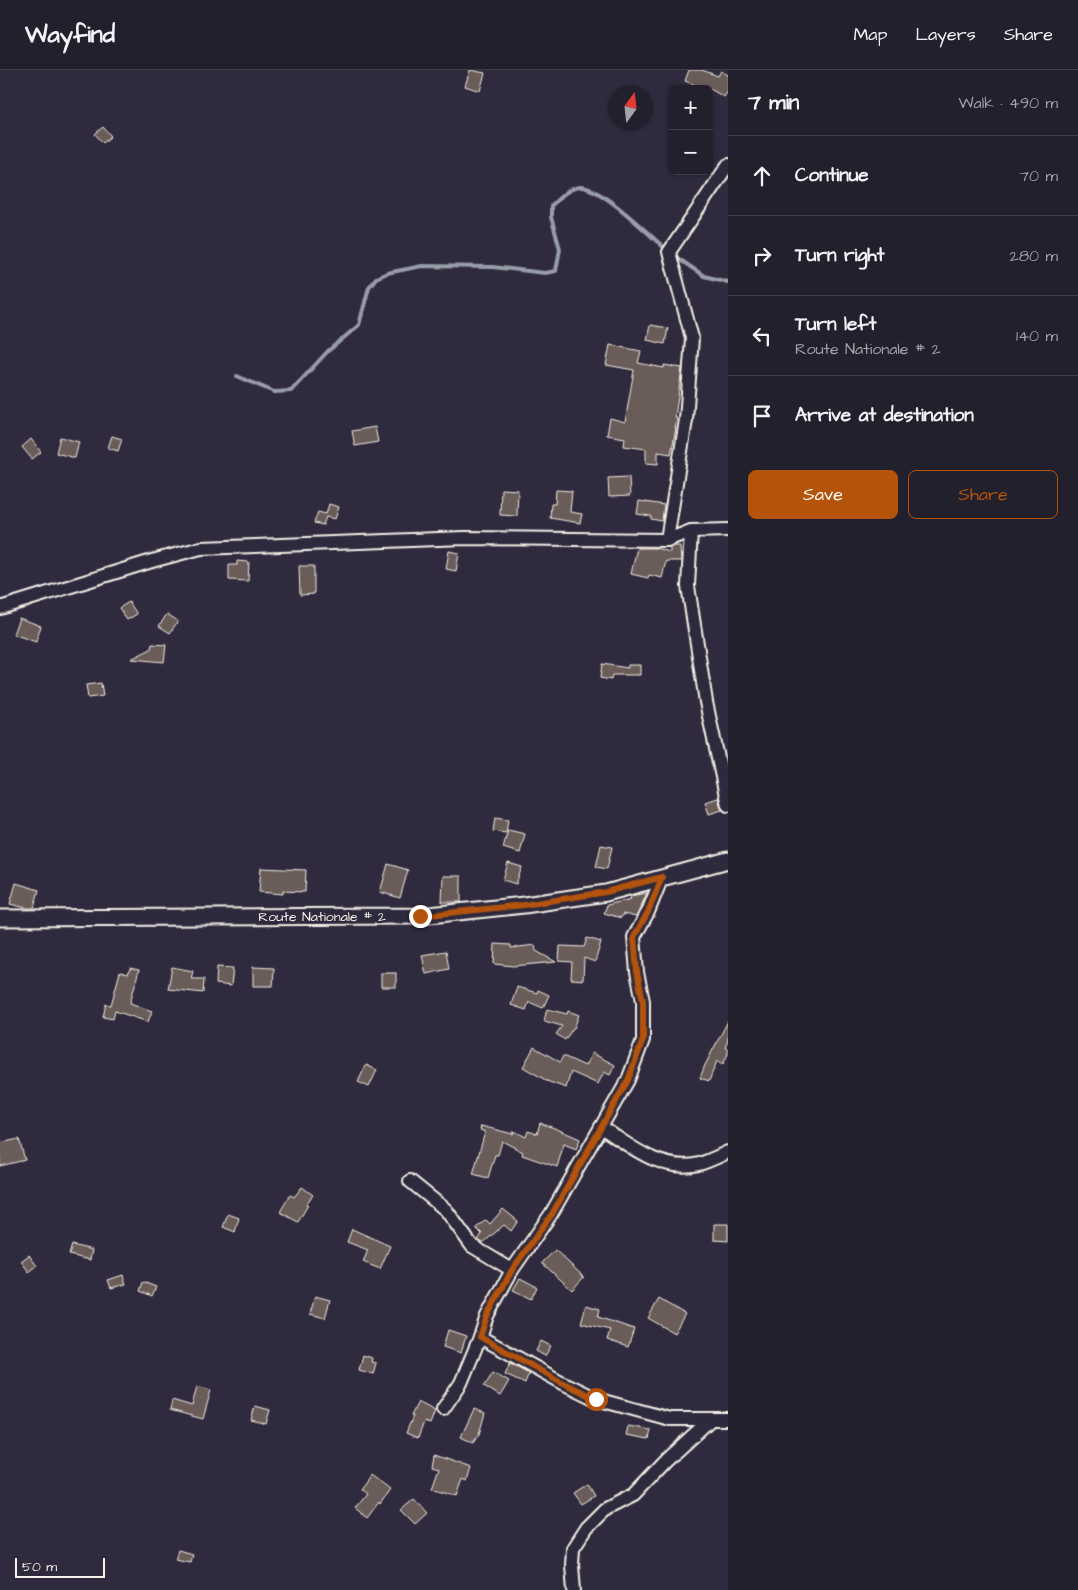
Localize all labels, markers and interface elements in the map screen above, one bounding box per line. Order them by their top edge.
text: Wayfind [25,18,115,52]
text: Map [853,22,887,47]
text: Layers [915,22,976,47]
text: Share [1004,22,1053,47]
north arrow [608,85,653,130]
map controls [668,85,713,175]
button: + [668,85,713,130]
text: 7 min [748,88,799,117]
text: Walk · 490 m [958,92,1058,114]
button: − [668,130,713,175]
icon: ahead [748,162,776,190]
text: Continue [795,162,869,189]
text: 70 m [1019,165,1058,187]
icon: right [748,242,776,270]
text: Turn right [795,242,884,269]
text: 280 m [1010,245,1058,267]
text: Turn left [795,311,876,338]
icon: left [748,322,776,350]
text: 140 m [1016,325,1058,347]
text: Route Nationale # 2 [795,338,941,360]
icon: arrive [748,402,776,430]
text: Arrive at destination [795,402,974,429]
button: Save [748,470,898,519]
button: Share [908,470,1058,519]
route end [409,905,432,928]
street label: Route Nationale # 2 [258,907,386,927]
route start [585,1388,608,1411]
scale bar [15,1555,105,1578]
text: 50 m [22,1557,57,1577]

